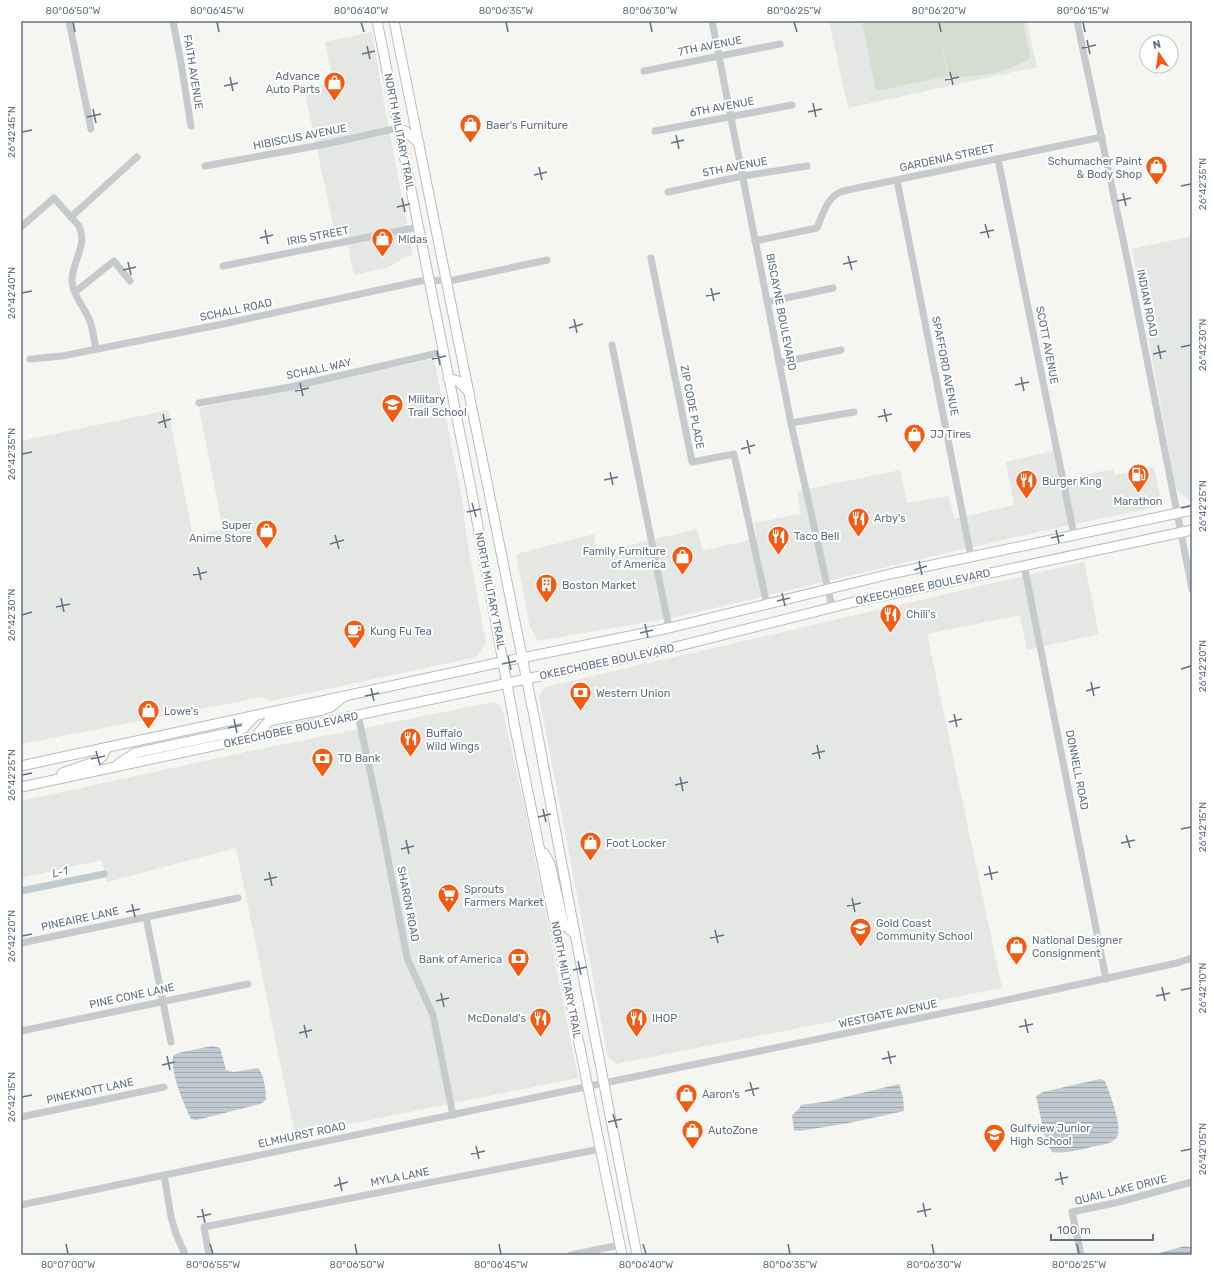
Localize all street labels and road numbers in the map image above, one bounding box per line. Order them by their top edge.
street label: 7TH AVENUE [677,33,743,59]
street label: FAITH AVENUE [181,34,205,111]
street label: NORTH MILITARY TRAIL [381,72,417,192]
street label: 6TH AVENUE [689,94,756,120]
street label: HIBISCUS AVENUE [252,121,348,152]
street label: GARDENIA STREET [898,141,996,174]
street label: 5TH AVENUE [701,154,769,180]
street label: IRIS STREET [286,224,351,248]
street label: BISCAYNE BOULEVARD [763,252,799,372]
street label: INDIAN ROAD [1134,268,1160,338]
street label: SCHALL ROAD [199,296,273,324]
street label: SCOTT AVENUE [1033,305,1061,385]
street label: SPAFFORD AVENUE [929,315,961,417]
street label: SCHALL WAY [285,356,353,382]
street label: ZIP CODE PLACE [677,364,707,450]
street label: NORTH MILITARY TRAIL [472,531,508,651]
street label: OKEECHOBEE BOULEVARD [854,566,992,608]
street label: OKEECHOBEE BOULEVARD [538,641,676,683]
street label: OKEECHOBEE BOULEVARD [222,709,360,751]
street label: DONNELL ROAD [1063,729,1091,811]
street label: SHARON ROAD [394,865,422,943]
street label: PINEAIRE LANE [40,904,120,934]
street label: NORTH MILITARY TRAIL [548,920,584,1040]
street label: PINE CONE LANE [88,981,176,1011]
street label: WESTGATE AVENUE [837,997,939,1031]
street label: PINEKNOTT LANE [45,1075,135,1107]
street label: ELMHURST ROAD [257,1119,347,1151]
street label: MYLA LANE [369,1165,431,1189]
street label: QUAIL LAKE DRIVE [1073,1172,1169,1208]

